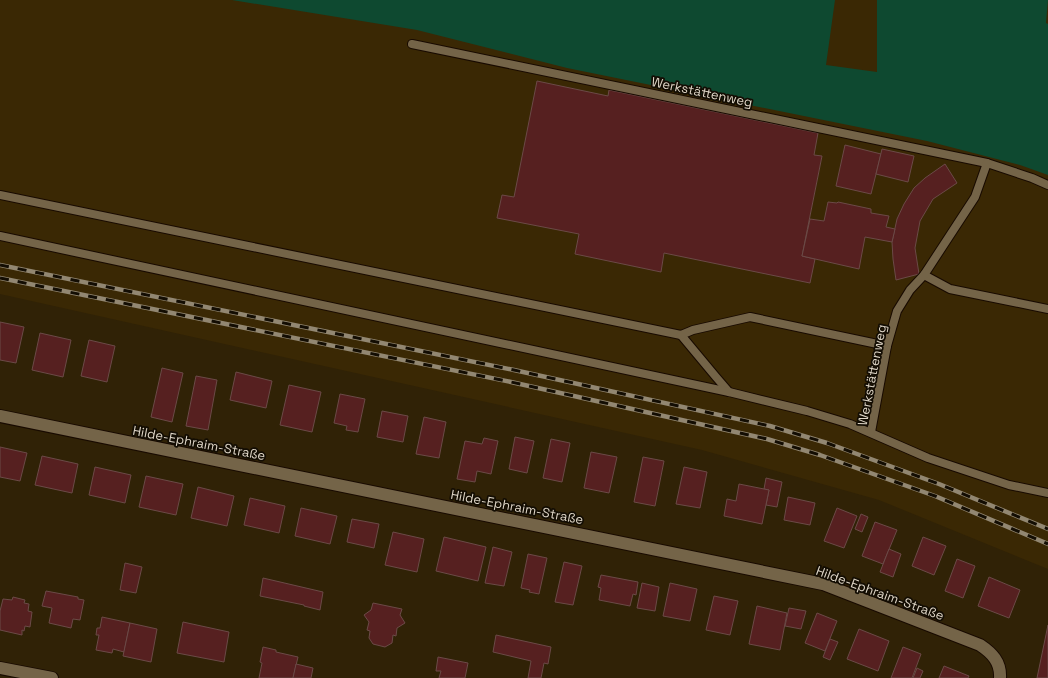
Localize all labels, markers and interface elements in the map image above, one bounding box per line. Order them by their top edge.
street label: Werkstättenweg [650,73,754,111]
street label: Werkstättenweg [854,323,890,427]
street label: Hilde-Ephraim-Straße [131,422,267,464]
street label: Hilde-Ephraim-Straße [449,486,585,528]
street label: Hilde-Ephraim-Straße [814,562,946,624]

